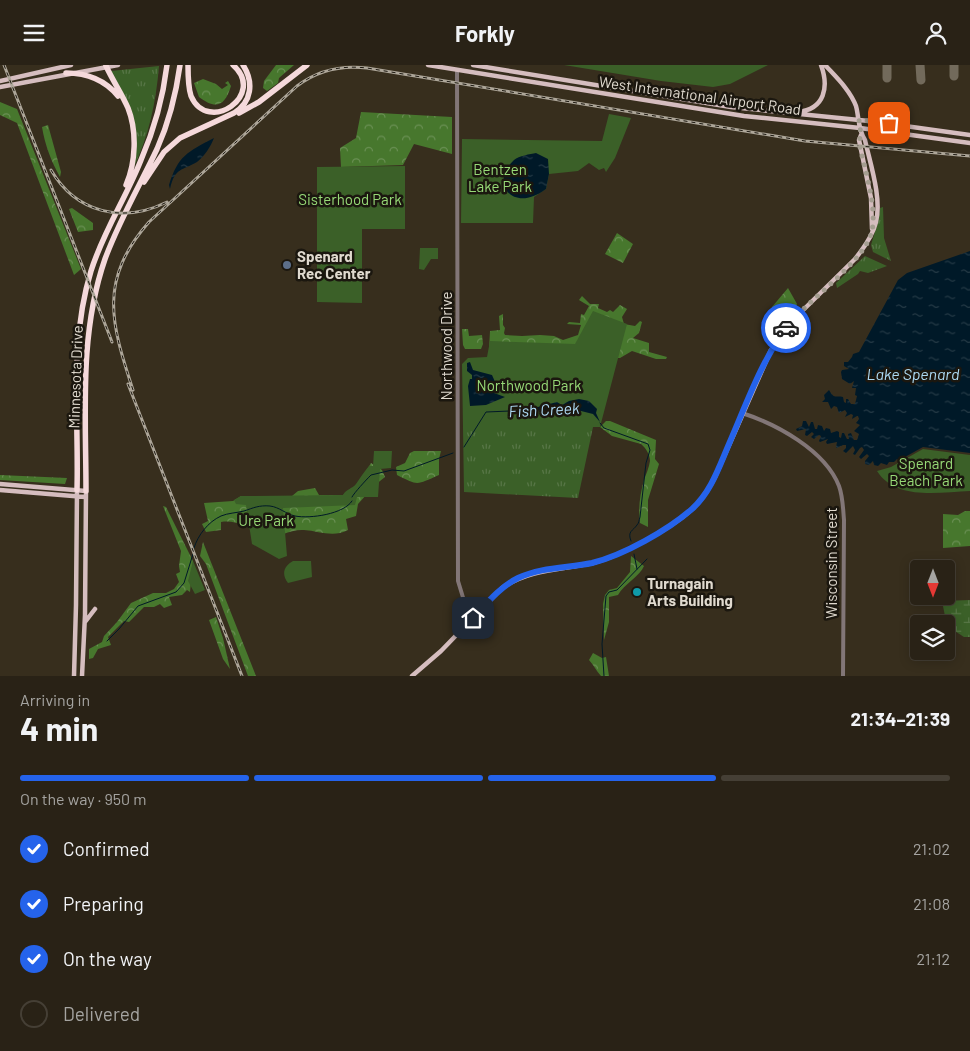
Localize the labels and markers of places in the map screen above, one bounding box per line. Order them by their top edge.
pin [868,102,910,144]
place label: Spenard Rec Center [297,247,371,282]
marker: Spenard Rec Center [281,259,293,271]
place label: Turnagain Arts Building [647,574,733,609]
marker: Turnagain Arts Building [631,586,643,598]
pin [452,597,494,639]

